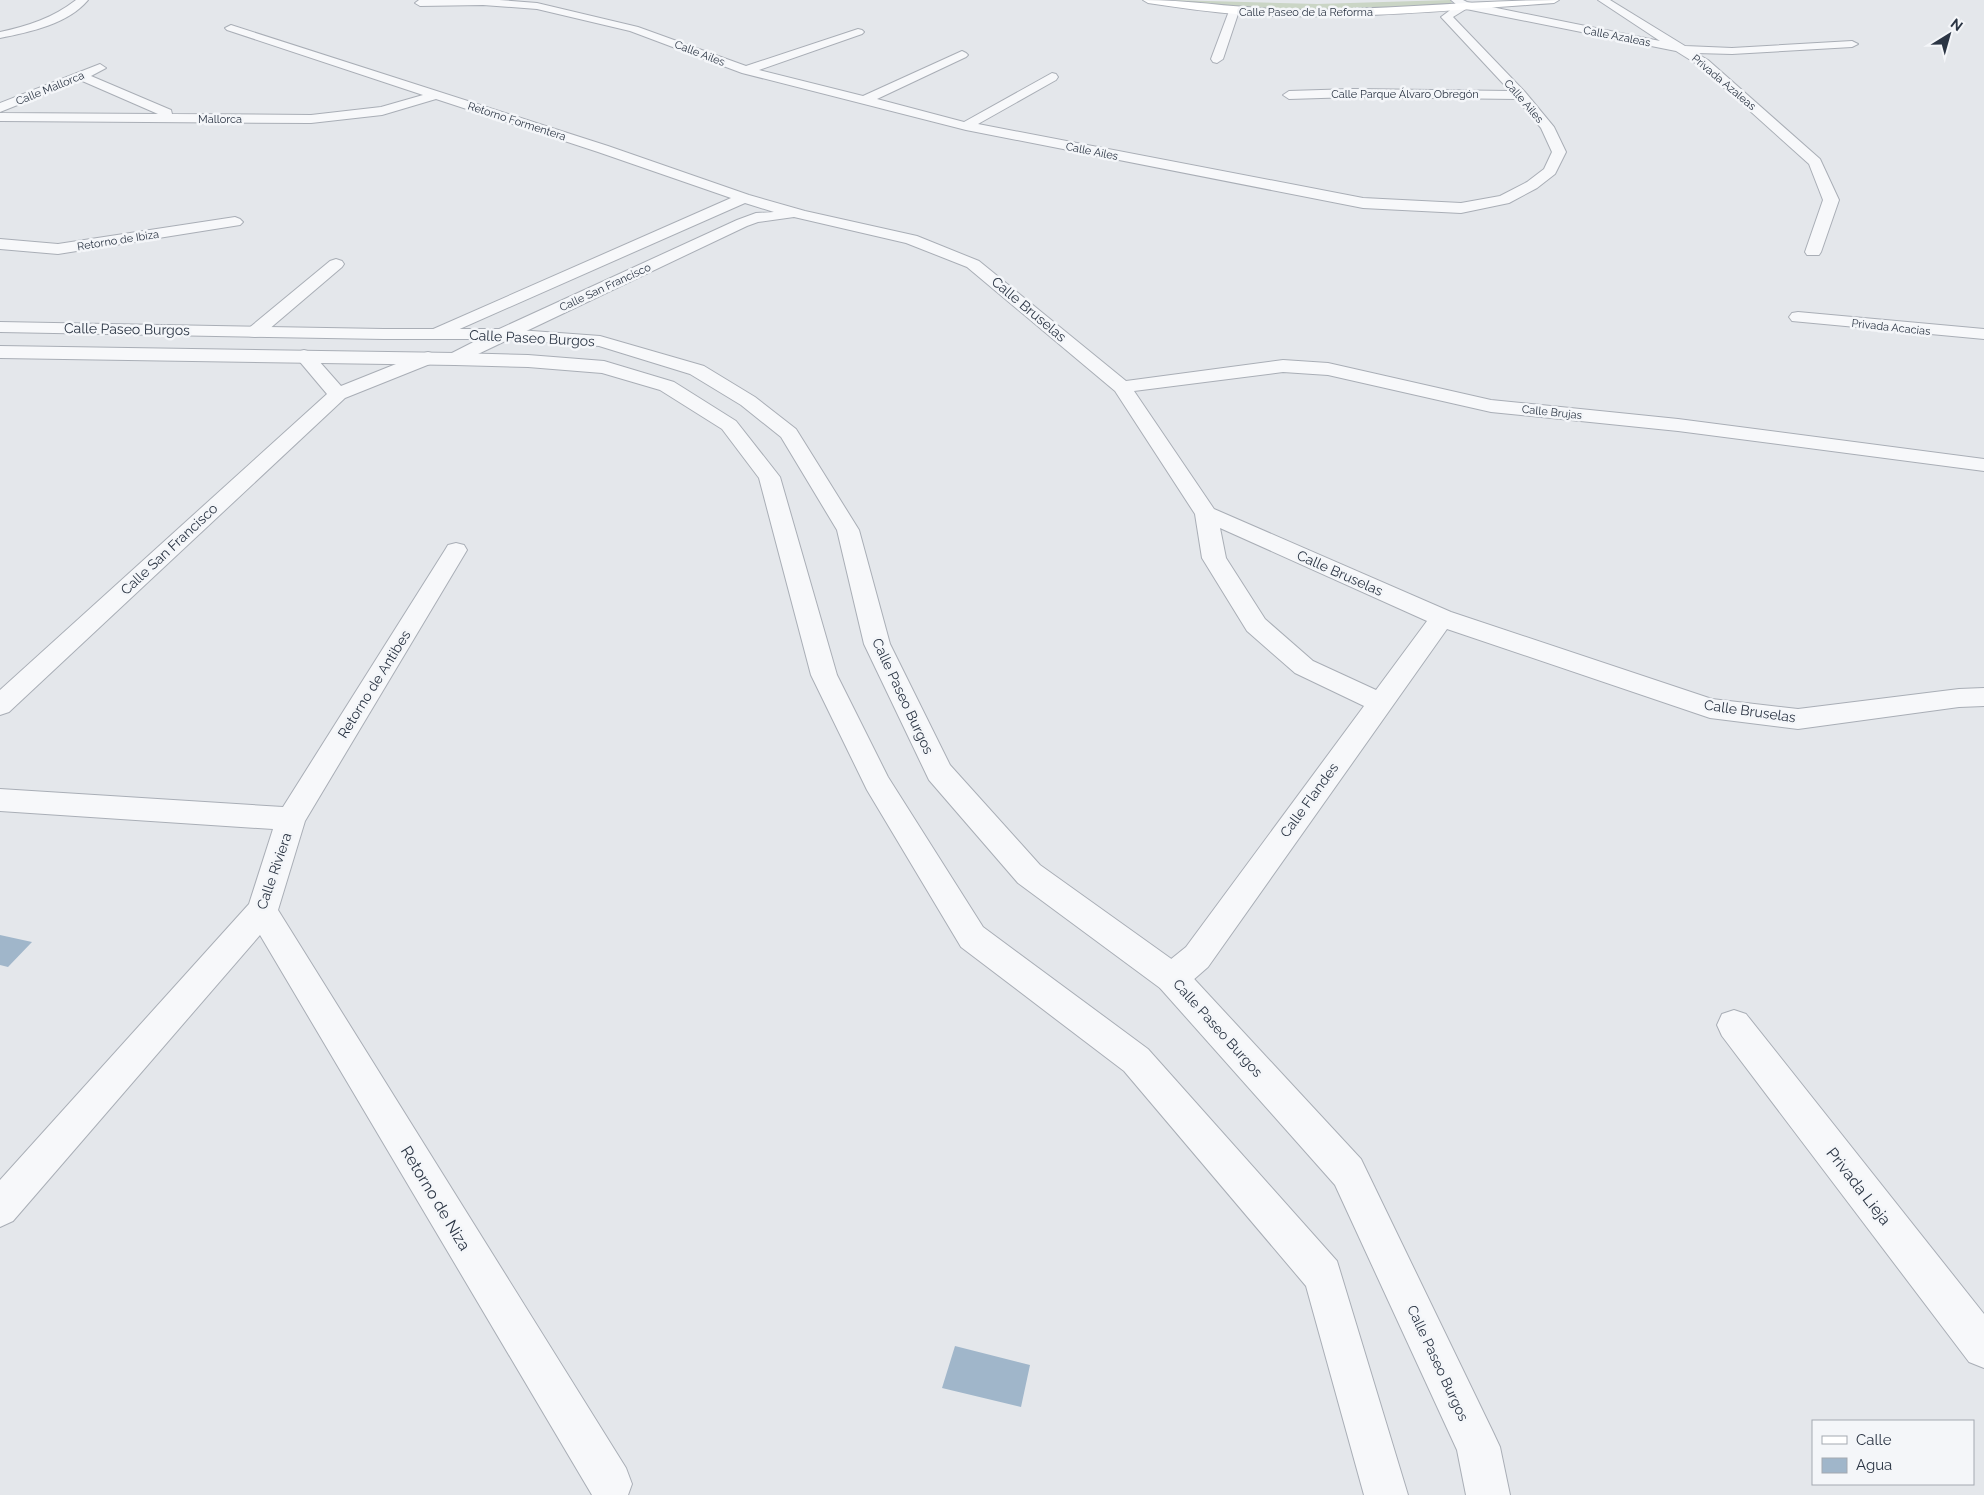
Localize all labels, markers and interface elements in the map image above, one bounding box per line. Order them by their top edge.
street label: Calle Paseo de la Reforma [1239,6,1373,19]
north arrow [1924,10,1974,60]
text: N [1948,15,1966,34]
street label: Calle Azaleas [1582,24,1652,49]
street label: Calle Ailes [673,38,727,69]
street label: Privada Azaleas [1689,52,1758,113]
street label: Calle Mallorca [14,69,86,108]
street label: Calle Ailes [1501,77,1546,126]
street label: Calle Parque Álvaro Obregón [1331,87,1479,101]
street label: Retorno Formentera [466,99,568,143]
street label: Mallorca [198,113,242,126]
street label: Calle Ailes [1065,140,1119,163]
street label: Retorno de Ibiza [76,228,160,253]
street label: Calle San Francisco [557,260,653,314]
street label: Calle Bruselas [988,273,1070,345]
street label: Privada Acacias [1851,317,1931,338]
street label: Calle Paseo Burgos [64,320,190,338]
street label: Calle Paseo Burgos [469,327,596,349]
street label: Calle Brujas [1521,403,1583,422]
street label: Calle San Francisco [117,500,221,598]
street label: Calle Bruselas [1295,547,1386,599]
street label: Retorno de Antibes [334,627,414,741]
street label: Calle Paseo Burgos [869,636,937,757]
street label: Calle Bruselas [1703,697,1797,725]
street label: Calle Flandes [1277,759,1342,840]
street label: Calle Riviera [253,831,295,911]
street label: Calle Paseo Burgos [1170,976,1266,1080]
street label: Retorno de Niza [397,1143,474,1254]
street label: Privada Lieja [1822,1144,1895,1229]
street label: Calle Paseo Burgos [1404,1303,1472,1424]
legend [1812,1420,1974,1485]
text: Calle [1856,1431,1892,1449]
text: Agua [1856,1456,1892,1474]

